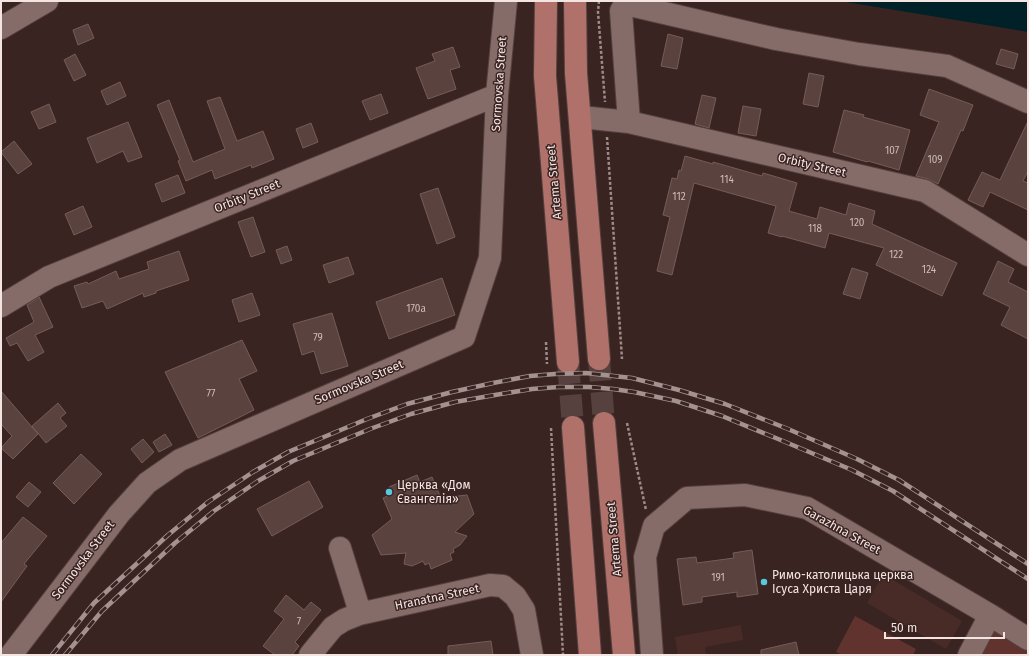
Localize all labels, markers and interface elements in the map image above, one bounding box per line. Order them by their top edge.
street label: Sormovska Street [489,35,509,132]
street label: Artema Street [544,143,564,220]
house number: 107 [885,145,900,157]
street label: Orbity Street [777,150,848,180]
house number: 109 [927,154,943,166]
house number: 114 [720,174,735,186]
street label: Orbity Street [212,176,282,215]
house number: 112 [672,191,686,203]
house number: 120 [850,217,865,229]
house number: 118 [808,223,823,235]
house number: 122 [889,249,903,261]
house number: 124 [922,264,937,276]
house number: 170а [406,303,426,315]
house number: 79 [313,332,323,344]
street label: Sormovska Street [313,357,406,407]
house number: 77 [207,388,216,400]
place label: Церква «Дом Євангелія» [397,478,471,506]
marker: Церква «Дом Євангелія» [384,487,394,497]
street label: Artema Street [604,500,624,577]
street label: Garazhna Street [801,503,884,557]
street label: Sormovska Street [49,517,118,602]
place label: Римо-католицька церква Ісуса Христа Царя [772,568,913,596]
house number: 191 [711,572,725,584]
marker: Римо-католицька церква Ісуса Христа Царя [759,577,769,587]
street label: Hranatna Street [393,581,481,613]
scale bar [885,614,1004,640]
house number: 7 [297,616,302,628]
text: 50 m [891,621,917,635]

